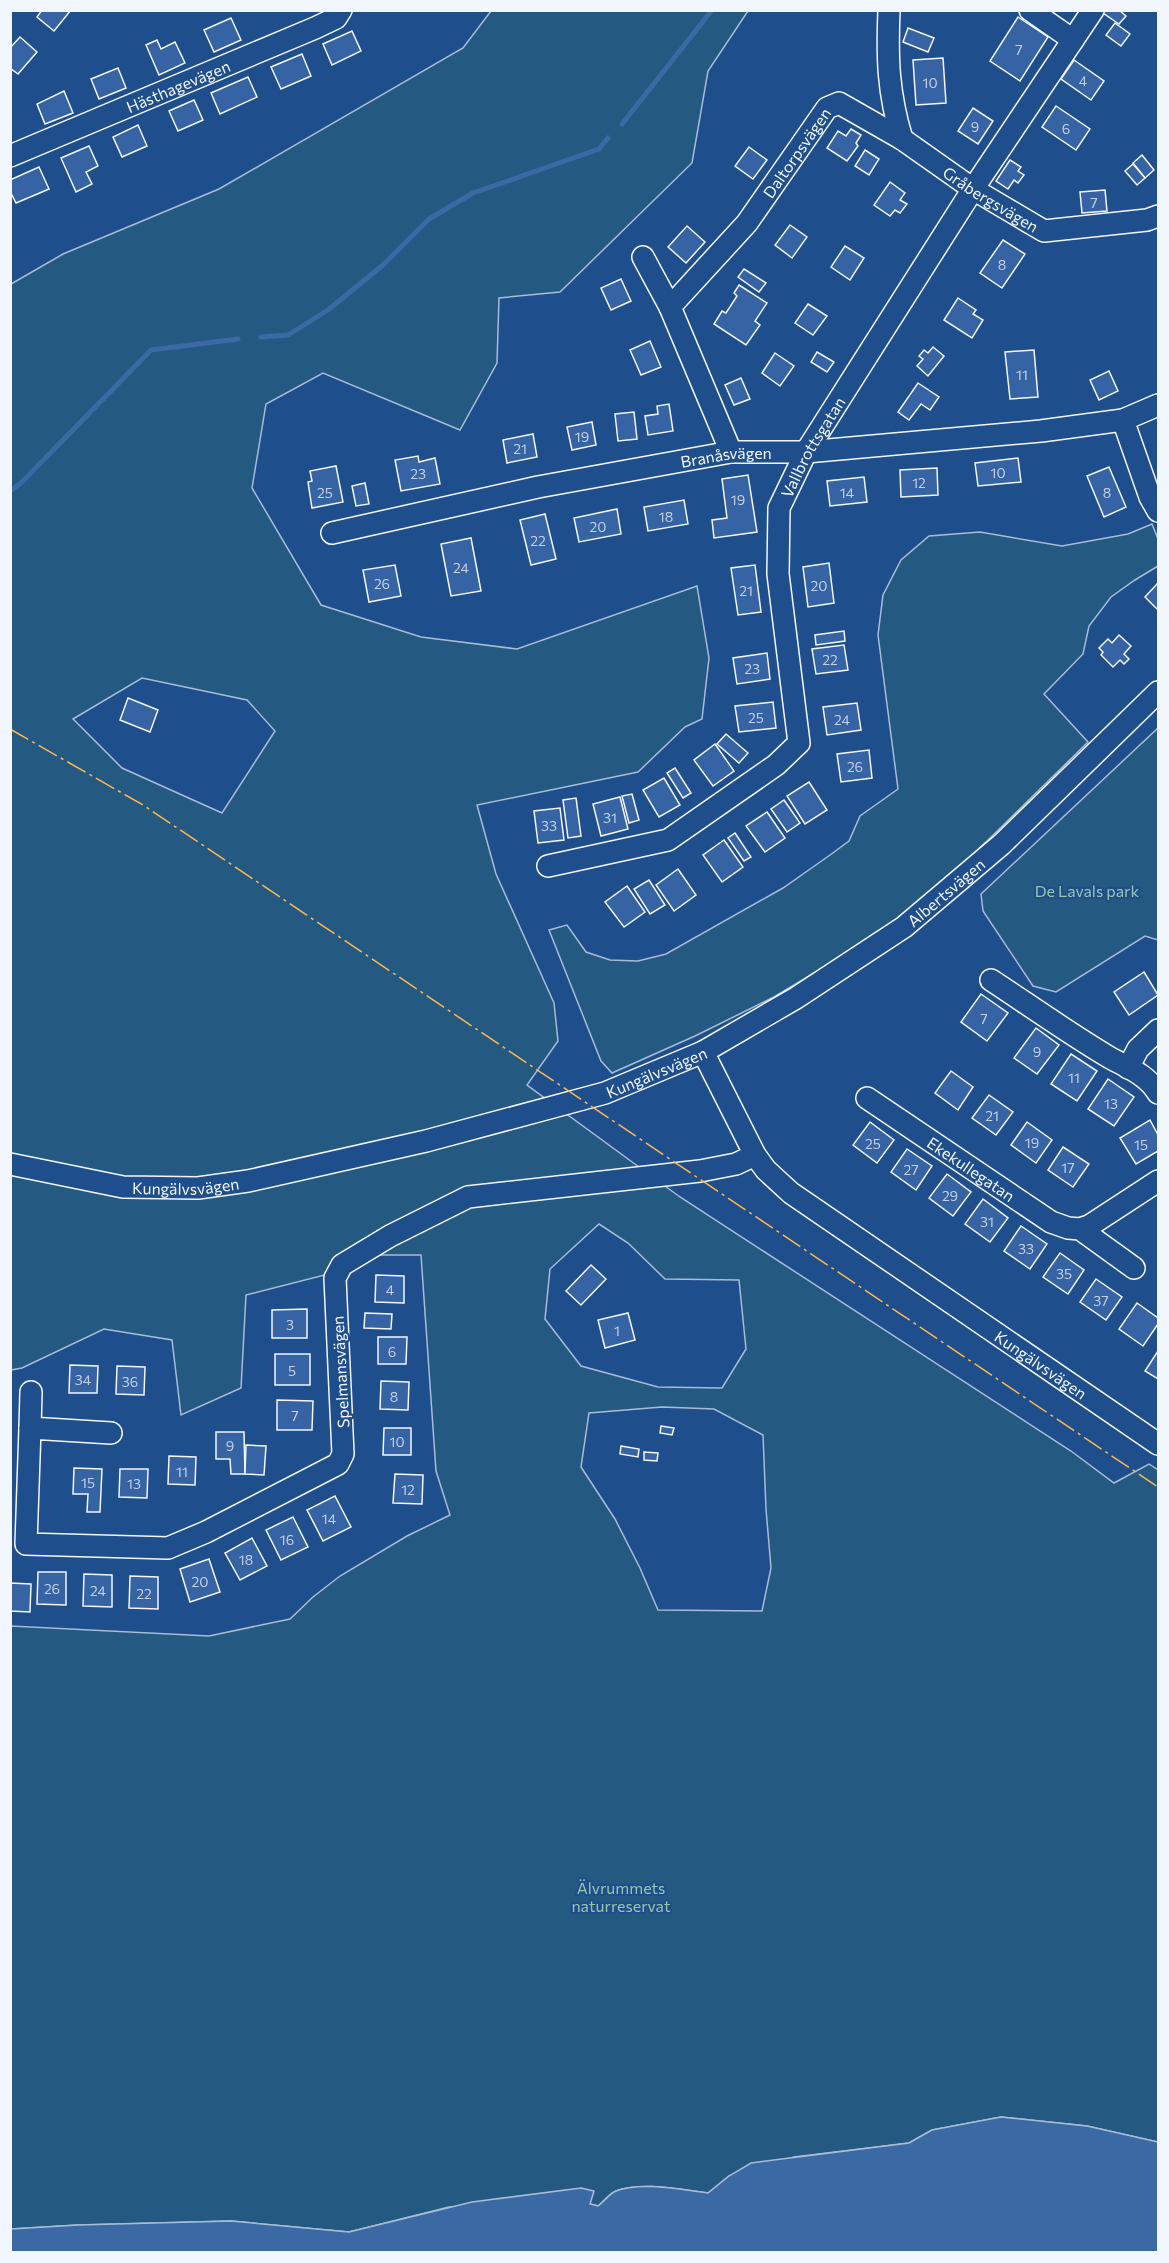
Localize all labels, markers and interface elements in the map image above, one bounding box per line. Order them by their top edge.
house number: 7 [1015,41,1023,58]
street label: Hästhagevägen [123,55,233,116]
house number: 4 [1079,72,1088,89]
house number: 10 [922,74,938,91]
street label: Daltorpsvägen [758,104,834,201]
house number: 9 [971,118,979,135]
house number: 6 [1062,120,1070,137]
street label: Gråbergsvägen [940,162,1042,235]
house number: 7 [1090,194,1098,211]
house number: 8 [998,256,1006,273]
house number: 11 [1016,366,1028,383]
street label: Vallbrottsgatan [776,393,848,500]
house number: 19 [575,428,589,445]
house number: 21 [513,440,527,457]
street label: Branåsvägen [679,443,772,470]
house number: 10 [990,464,1006,481]
house number: 23 [410,465,426,482]
house number: 12 [912,474,926,491]
house number: 25 [317,484,333,501]
house number: 14 [840,484,855,501]
house number: 8 [1103,484,1111,501]
house number: 19 [731,491,745,508]
house number: 18 [659,508,673,525]
house number: 20 [590,518,606,535]
house number: 22 [530,532,546,549]
house number: 24 [453,559,470,576]
house number: 26 [374,575,390,592]
house number: 20 [811,577,827,594]
house number: 21 [739,582,753,599]
house number: 22 [822,651,838,668]
house number: 23 [744,660,760,677]
house number: 25 [748,709,764,726]
house number: 24 [834,711,851,728]
house number: 26 [847,758,863,775]
house number: 31 [603,809,617,826]
house number: 33 [541,817,557,834]
street label: Albertsvägen [903,854,988,930]
park label: De Lavals park [1035,881,1140,900]
house number: 7 [980,1010,988,1027]
street label: Kungälvsvägen [603,1042,709,1101]
house number: 9 [1033,1043,1041,1060]
house number: 11 [1068,1069,1080,1086]
house number: 13 [1104,1095,1118,1112]
house number: 21 [985,1107,999,1124]
street label: Ekekullegatan [924,1132,1019,1205]
house number: 19 [1025,1134,1039,1151]
house number: 25 [865,1135,881,1152]
house number: 15 [1134,1136,1148,1153]
house number: 17 [1061,1159,1075,1176]
house number: 27 [903,1161,919,1178]
street label: Kungälvsvägen [132,1173,240,1198]
house number: 29 [942,1187,958,1204]
house number: 31 [980,1213,994,1230]
house number: 33 [1018,1240,1034,1257]
house number: 35 [1056,1265,1072,1282]
house number: 4 [386,1281,395,1298]
house number: 37 [1093,1292,1109,1309]
street label: Spelmansvägen [328,1315,352,1429]
house number: 3 [286,1316,294,1333]
house number: 1 [614,1322,620,1339]
street label: Kungälvsvägen [991,1326,1091,1402]
house number: 6 [388,1343,396,1360]
house number: 5 [288,1362,296,1379]
house number: 34 [75,1371,92,1388]
house number: 36 [122,1373,138,1390]
house number: 8 [390,1388,398,1405]
house number: 7 [291,1407,299,1424]
house number: 10 [389,1433,405,1450]
house number: 9 [226,1437,234,1454]
house number: 11 [176,1463,188,1480]
house number: 15 [81,1474,95,1491]
house number: 13 [127,1475,141,1492]
house number: 12 [401,1481,415,1498]
house number: 14 [322,1510,337,1527]
house number: 16 [280,1531,294,1548]
house number: 18 [239,1551,253,1568]
house number: 20 [192,1573,208,1590]
house number: 26 [44,1580,60,1597]
house number: 24 [90,1582,107,1599]
house number: 22 [136,1585,152,1602]
park label: Älvrummets naturreservat [571,1878,671,1915]

